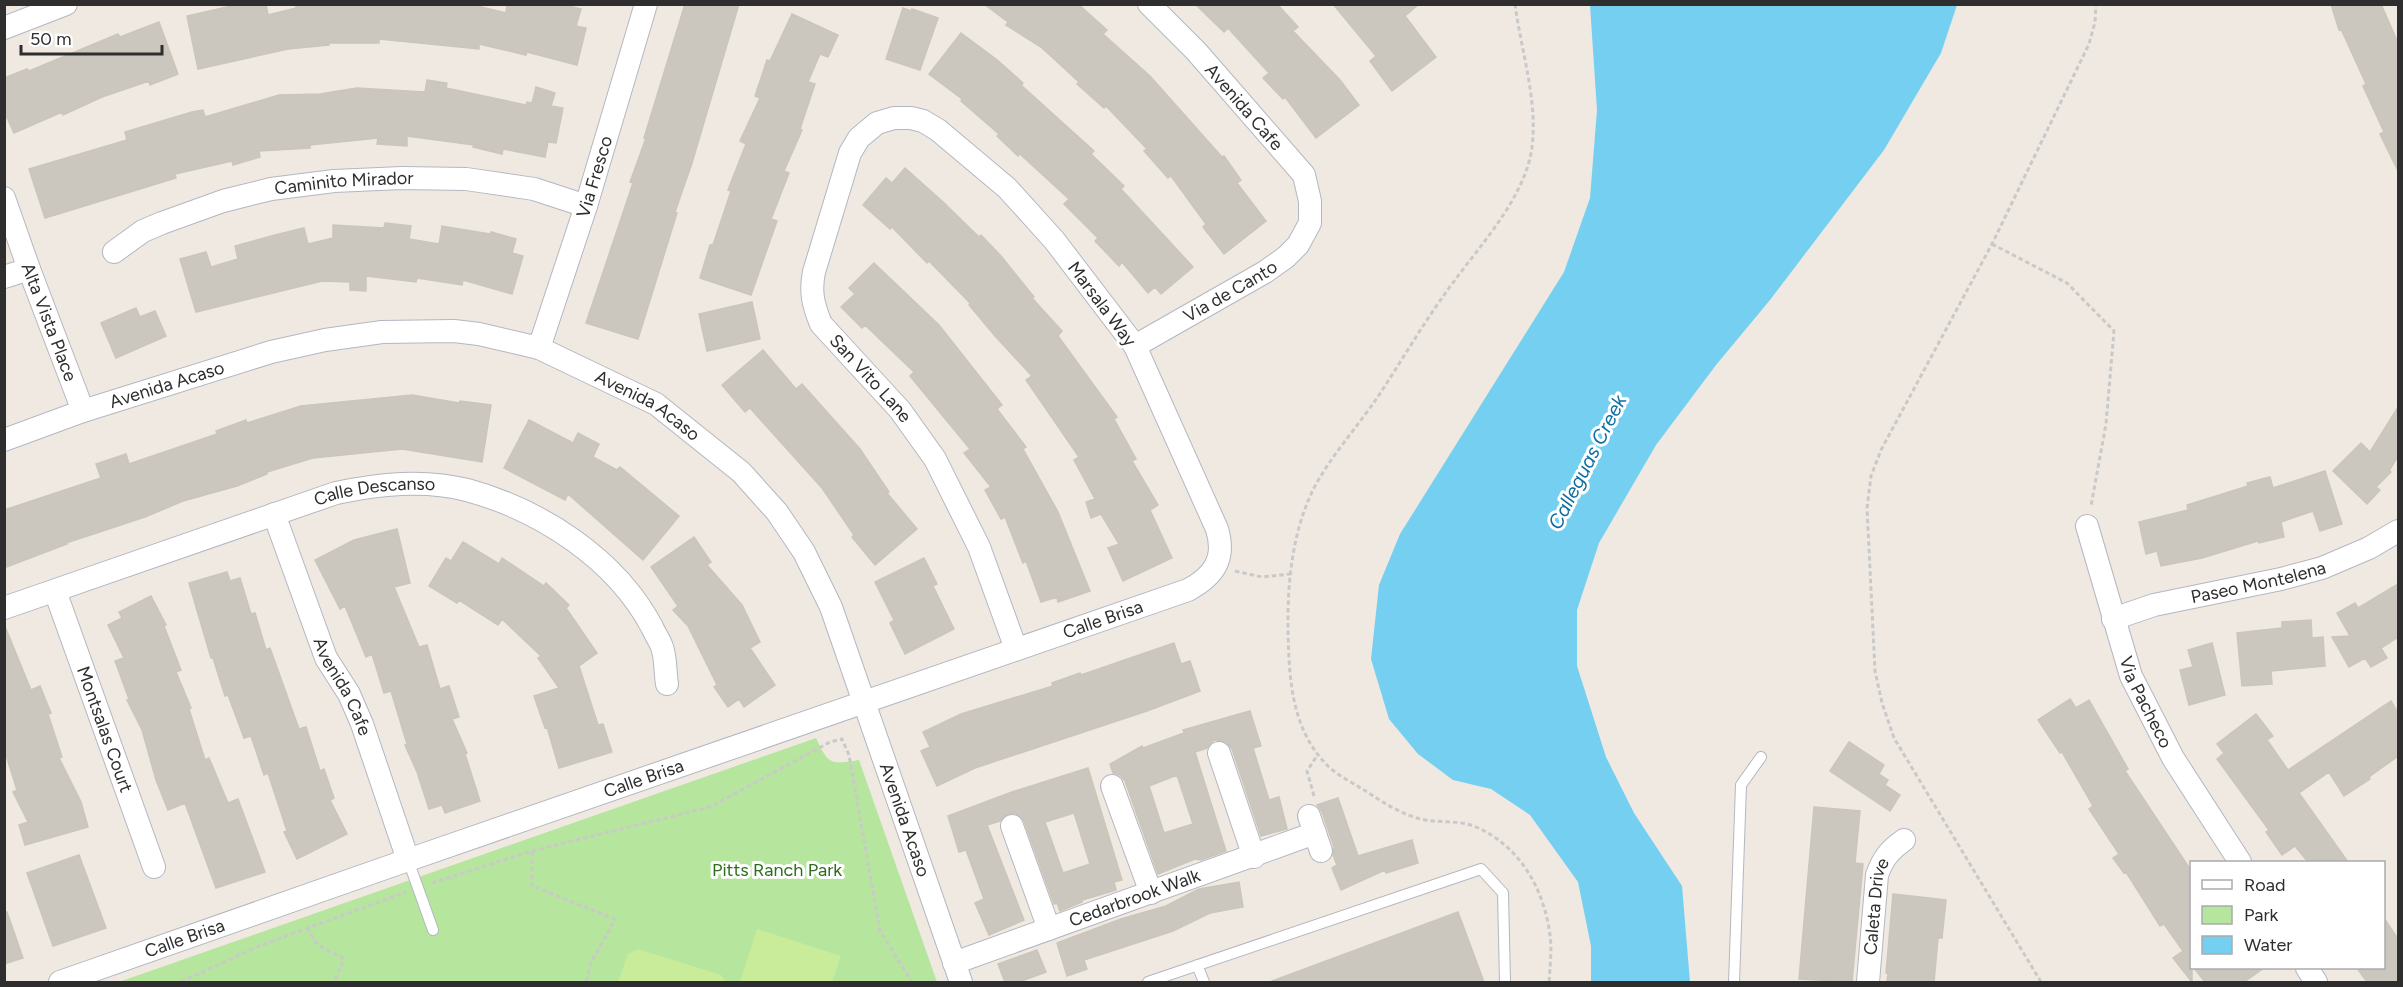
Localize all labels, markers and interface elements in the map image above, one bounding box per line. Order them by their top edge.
scale bar [21,18,162,56]
text: 50 m [30,28,72,50]
street label: Avenida Cafe [1200,59,1288,155]
street label: Via Fresco [572,133,617,221]
street label: Caminito Mirador [273,167,414,199]
street label: Via de Canto [1180,256,1282,327]
street label: Marsala Way [1063,257,1141,351]
street label: Alta Vista Place [17,260,82,385]
street label: San Vito Lane [825,330,916,427]
street label: Avenida Acaso [107,356,227,413]
street label: Avenida Acaso [592,365,704,446]
water label: Calleguas Creek [1543,390,1632,533]
street label: Calle Descanso [311,473,436,511]
street label: Paseo Montelena [2189,556,2328,608]
street label: Calle Brisa [1060,595,1146,644]
street label: Avenida Cafe [308,634,376,739]
street label: Via Pacheco [2115,654,2177,752]
street label: Montsalas Court [72,663,137,796]
street label: Calle Brisa [601,754,686,802]
street label: Avenida Acaso [875,760,935,880]
street label: Caleta Drive [1859,854,1894,956]
park label: Pitts Ranch Park [712,859,842,881]
legend [2190,861,2385,969]
street label: Cedarbrook Walk [1066,864,1203,932]
text: Road [2244,874,2285,896]
text: Park [2244,904,2279,926]
street label: Calle Brisa [142,914,227,962]
text: Water [2244,934,2292,956]

